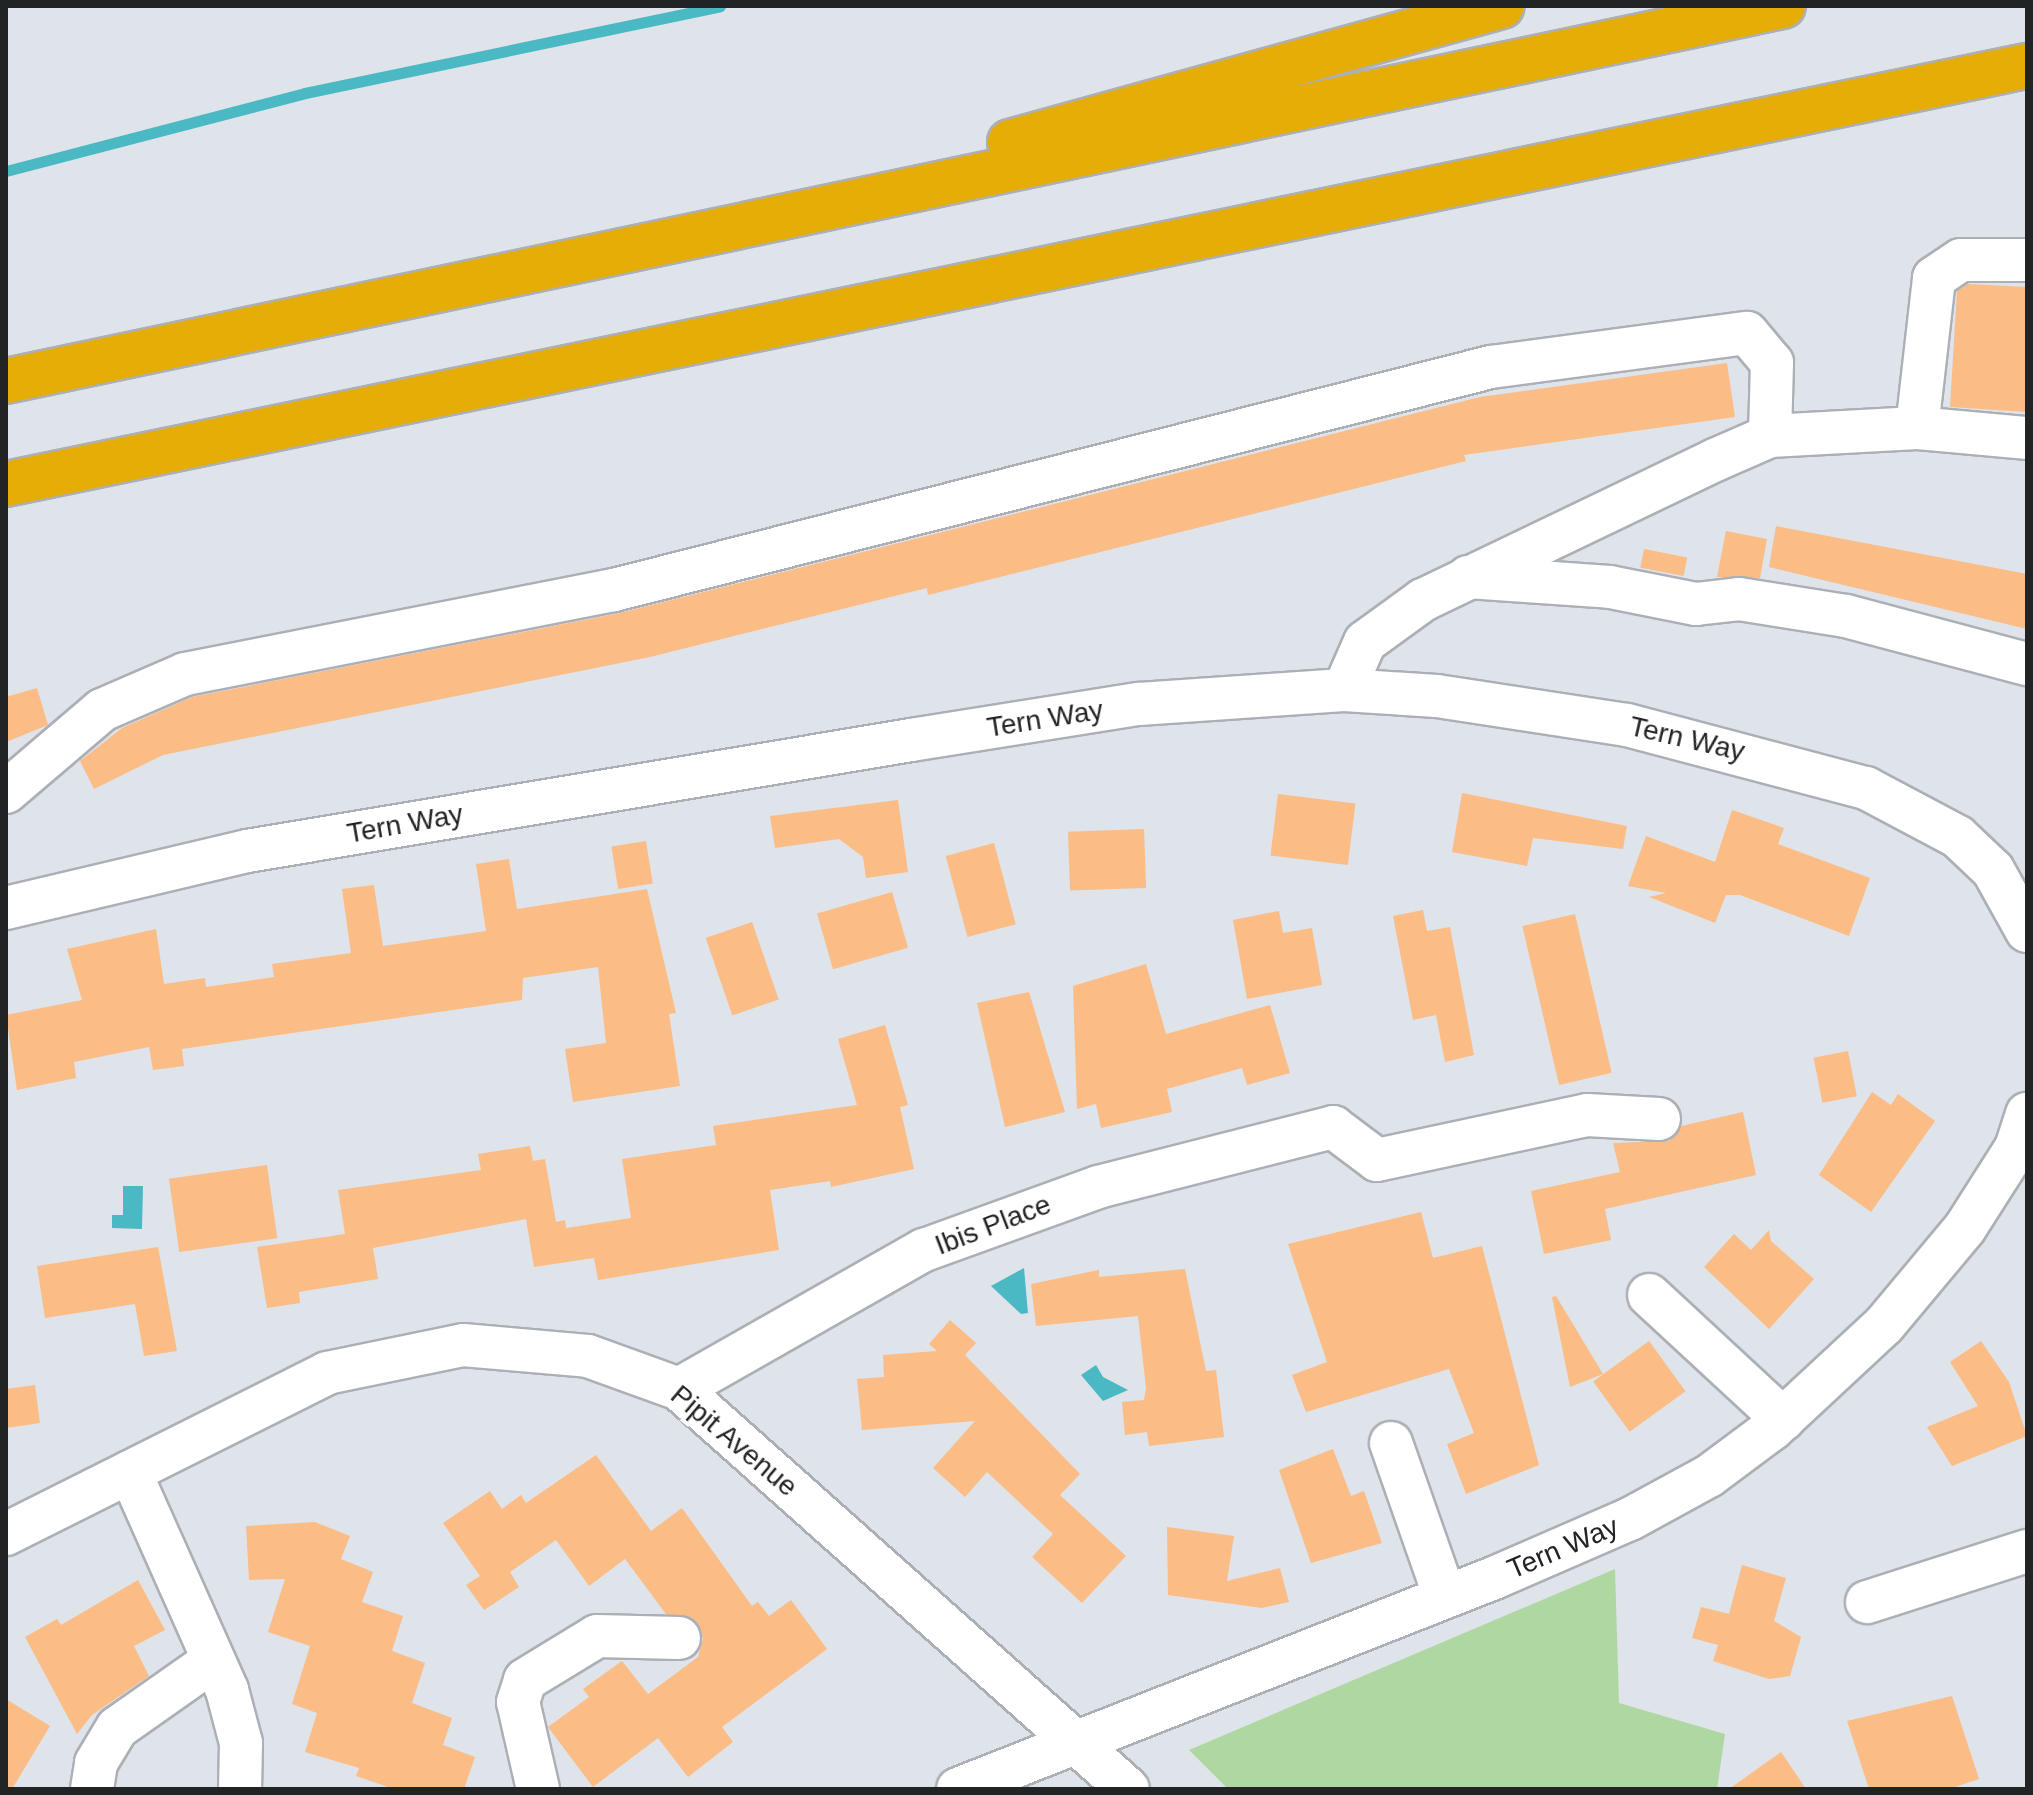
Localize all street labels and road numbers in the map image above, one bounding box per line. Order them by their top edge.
street label: Tern Way [984,693,1106,745]
street label: Tern Way [1626,709,1748,769]
street label: Tern Way [344,797,466,851]
street label: Ibis Place [930,1188,1056,1262]
street label: Pipit Avenue [663,1378,805,1504]
street label: Tern Way [1502,1510,1624,1586]

